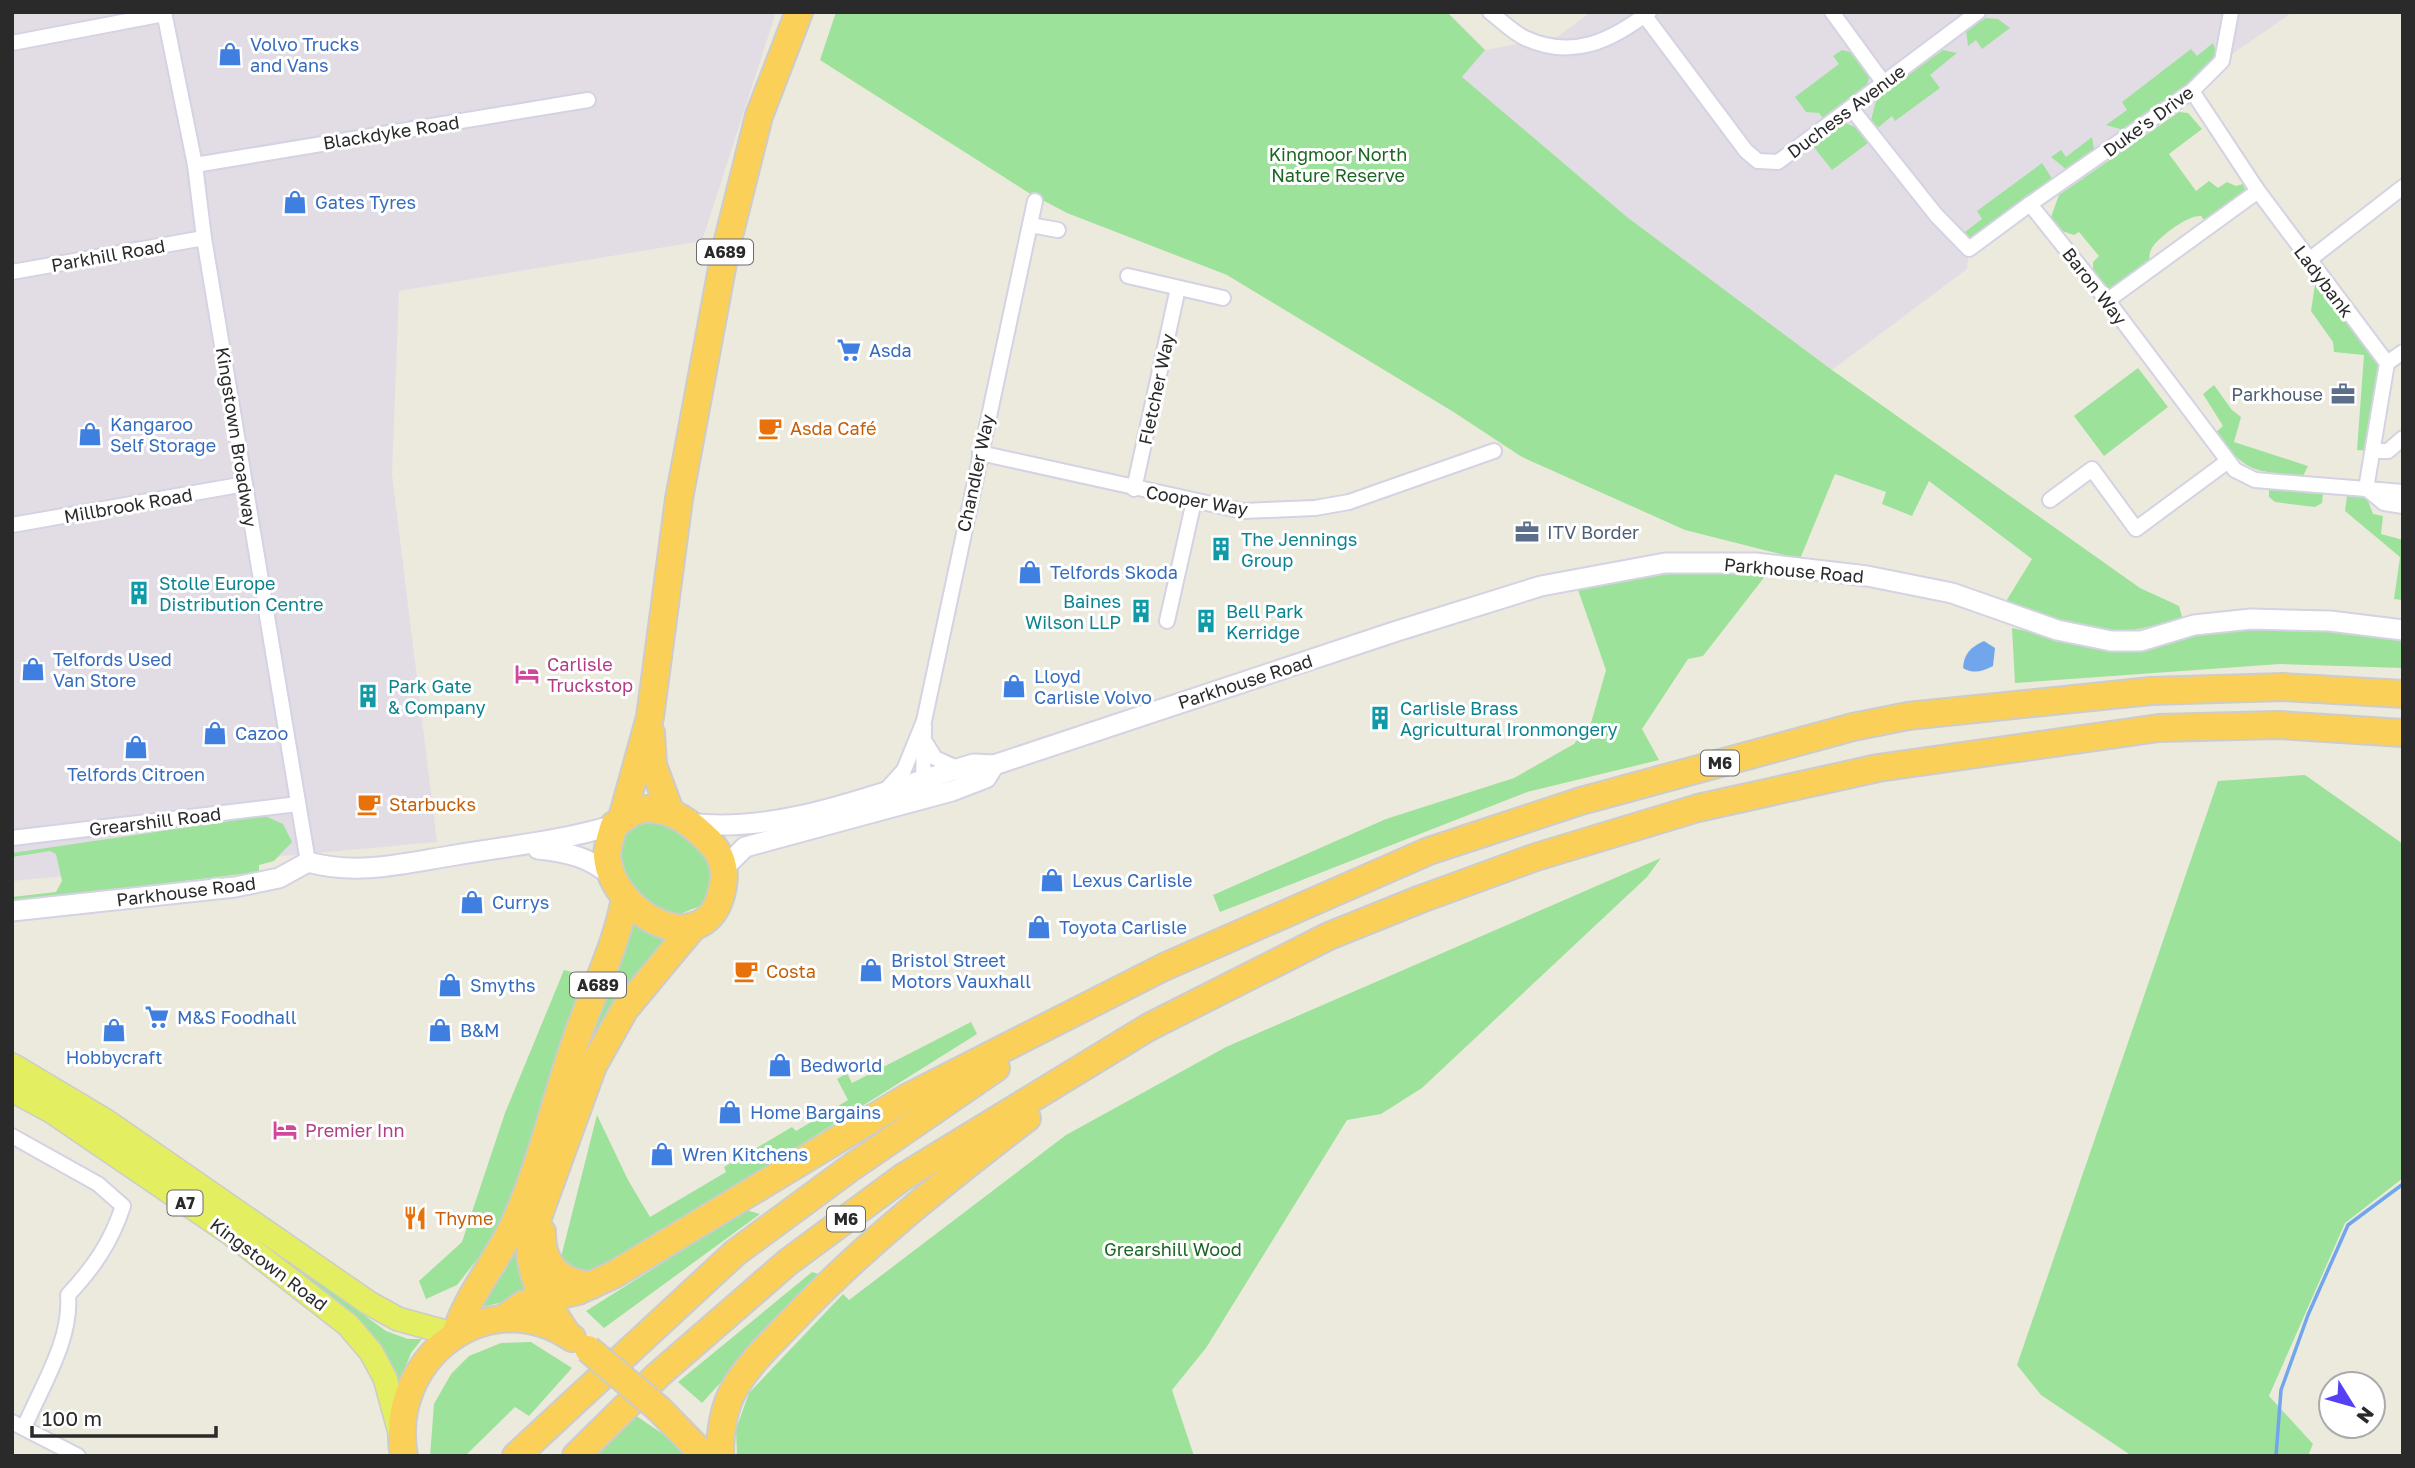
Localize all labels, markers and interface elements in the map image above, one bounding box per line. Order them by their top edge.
place label: Volvo Trucks and Vans [250,33,359,76]
shop icon: Volvo Trucks and Vans [216,40,244,68]
street label: Duchess Avenue [1783,60,1909,162]
street label: Duke's Drive [2099,81,2197,161]
street label: Blackdyke Road [321,110,461,154]
park label: Kingmoor North Nature Reserve [1269,143,1407,186]
shop icon: Gates Tyres [281,188,309,216]
place label: Gates Tyres [315,191,416,213]
street label: Parkhill Road [49,234,167,276]
road number: A689 [697,240,753,264]
street label: Ladybank [2290,241,2358,321]
street label: Baron Way [2058,243,2132,329]
street label: Fletcher Way [1133,331,1179,447]
supermarket icon: Asda [835,336,863,364]
place label: Asda [869,339,912,361]
street label: Kingstown Broadway [212,345,262,529]
office icon: Parkhouse [2329,380,2357,408]
place label: Parkhouse [2231,383,2323,405]
street label: Chandler Way [952,412,998,534]
place label: Kangaroo Self Storage [110,413,216,456]
cafe icon: Asda Café [756,414,784,442]
place label: Asda Café [790,417,877,439]
shop icon: Kangaroo Self Storage [76,420,104,448]
street label: Cooper Way [1144,480,1250,520]
street label: Millbrook Road [62,483,194,527]
office icon: ITV Border [1513,518,1541,546]
place label: ITV Border [1547,521,1639,543]
place label: The Jennings Group [1241,528,1357,571]
building icon: The Jennings Group [1207,535,1235,563]
street label: Parkhouse Road [1723,553,1865,587]
shop icon: Telfords Skoda [1016,558,1044,586]
place label: Telfords Skoda [1050,561,1178,583]
place label: Stolle Europe Distribution Centre [159,572,323,615]
building icon: Stolle Europe Distribution Centre [125,579,153,607]
place label: Baines Wilson LLP [1025,590,1121,633]
building icon: Baines Wilson LLP [1127,597,1155,625]
place label: Bell Park Kerridge [1226,600,1304,643]
building icon: Bell Park Kerridge [1192,607,1220,635]
place label: Telfords Used Van Store [53,648,172,691]
street label: Parkhouse Road [1175,649,1315,713]
place label: Carlisle Truckstop [547,653,633,696]
shop icon: Telfords Used Van Store [19,655,47,683]
hotel icon: Carlisle Truckstop [513,660,541,688]
place label: Lloyd Carlisle Volvo [1034,665,1152,708]
shop icon: Lloyd Carlisle Volvo [1000,672,1028,700]
place label: Park Gate & Company [388,675,486,718]
building icon: Park Gate & Company [354,682,382,710]
place label: Carlisle Brass Agricultural Ironmongery [1400,697,1618,740]
building icon: Carlisle Brass Agricultural Ironmongery [1366,704,1394,732]
shop icon: Cazoo [201,719,229,747]
place label: Cazoo [235,722,288,744]
shop icon: Telfords Citroen [122,733,150,761]
road number: M6 [1701,750,1739,776]
place label: Telfords Citroen [67,763,205,785]
cafe icon: Starbucks [355,790,383,818]
place label: Starbucks [389,793,476,815]
street label: Grearshill Road [88,802,222,840]
shop icon: Lexus Carlisle [1038,866,1066,894]
place label: Lexus Carlisle [1072,869,1193,891]
street label: Parkhouse Road [115,872,257,910]
shop icon: Currys [458,888,486,916]
place label: Currys [492,891,549,913]
shop icon: Toyota Carlisle [1025,913,1053,941]
place label: Toyota Carlisle [1059,916,1187,938]
place label: Bristol Street Motors Vauxhall [891,949,1031,992]
shop icon: Bristol Street Motors Vauxhall [857,956,885,984]
cafe icon: Costa [732,957,760,985]
place label: Costa [766,960,816,982]
shop icon: Smyths [436,971,464,999]
road number: A689 [570,973,626,998]
place label: Smyths [470,974,536,996]
supermarket icon: M&S Foodhall [143,1003,171,1031]
place label: M&S Foodhall [177,1006,297,1028]
shop icon: Hobbycraft [100,1016,128,1044]
shop icon: B&M [426,1016,454,1044]
place label: B&M [460,1019,500,1041]
place label: Hobbycraft [66,1046,162,1068]
shop icon: Bedworld [766,1051,794,1079]
place label: Bedworld [800,1054,882,1076]
shop icon: Home Bargains [716,1098,744,1126]
place label: Home Bargains [750,1101,881,1123]
hotel icon: Premier Inn [271,1116,299,1144]
place label: Premier Inn [305,1119,405,1141]
shop icon: Wren Kitchens [648,1140,676,1168]
place label: Wren Kitchens [682,1143,808,1165]
road number: A7 [168,1190,202,1216]
restaurant icon: Thyme [401,1204,429,1232]
road number: M6 [827,1206,865,1232]
place label: Thyme [435,1207,493,1229]
street label: Kingstown Road [206,1213,332,1315]
park label: Grearshill Wood [1104,1238,1242,1260]
north arrow [2317,1370,2387,1440]
scale bar [32,1394,215,1438]
text: N [2352,1403,2380,1428]
text: 100 m [42,1405,102,1431]

